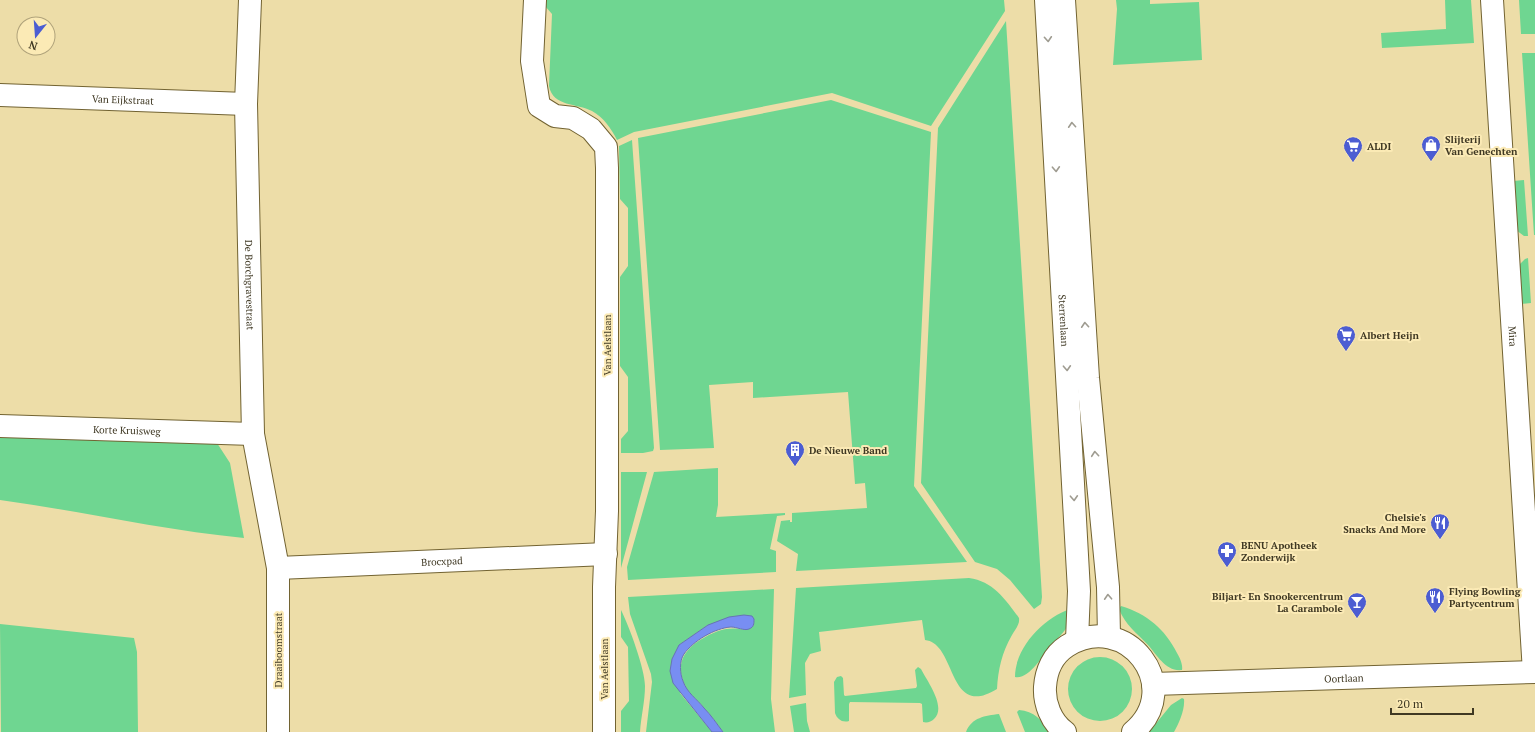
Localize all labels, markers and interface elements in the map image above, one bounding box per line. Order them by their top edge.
north arrow [16,16,56,56]
one-way arrow [1044,36,1053,42]
text: N [26,37,39,53]
street label: Van Eijkstraat [92,92,154,108]
one-way arrow [1067,122,1076,128]
place label: Slijterij Van Genechten [1445,133,1518,158]
shop icon: Slijterij Van Genechten [1420,134,1442,162]
supermarket icon: ALDI [1342,135,1364,163]
place label: ALDI [1367,140,1391,153]
one-way arrow [1051,166,1060,172]
street label: De Borchgravestraat [242,240,257,331]
street label: Sterrenlaan [1055,294,1071,347]
street label: Van Aelstlaan [601,315,614,375]
one-way arrow [1080,321,1089,328]
supermarket icon: Albert Heijn [1335,324,1357,352]
street label: Mira [1505,326,1520,347]
place label: Albert Heijn [1360,329,1419,342]
one-way arrow [1062,365,1071,371]
street label: Korte Kruisweg [93,423,162,438]
building icon: De Nieuwe Band [784,439,806,467]
place label: De Nieuwe Band [809,444,887,457]
one-way arrow [1091,451,1100,457]
one-way arrow [1070,495,1079,501]
place label: Chelsie's Snacks And More [1343,511,1427,536]
restaurant icon: Chelsie's Snacks And More [1429,512,1451,540]
place label: BENU Apotheek Zonderwijk [1241,539,1317,564]
pharmacy icon: BENU Apotheek Zonderwijk [1216,540,1238,568]
street label: Brocxpad [421,554,463,569]
place label: Flying Bowling Partycentrum [1449,585,1521,610]
restaurant icon: Flying Bowling Partycentrum [1424,586,1446,614]
place label: Biljart- En Snookercentrum La Carambole [1212,590,1344,615]
bar icon: Biljart- En Snookercentrum La Carambole [1346,591,1368,619]
one-way arrow [1104,594,1113,600]
street label: Draaiboomstraat [272,612,285,687]
street label: Van Aelstlaan [598,639,611,699]
street label: Oortlaan [1324,671,1364,686]
scale bar [1391,690,1473,716]
text: 20 m [1397,696,1424,711]

